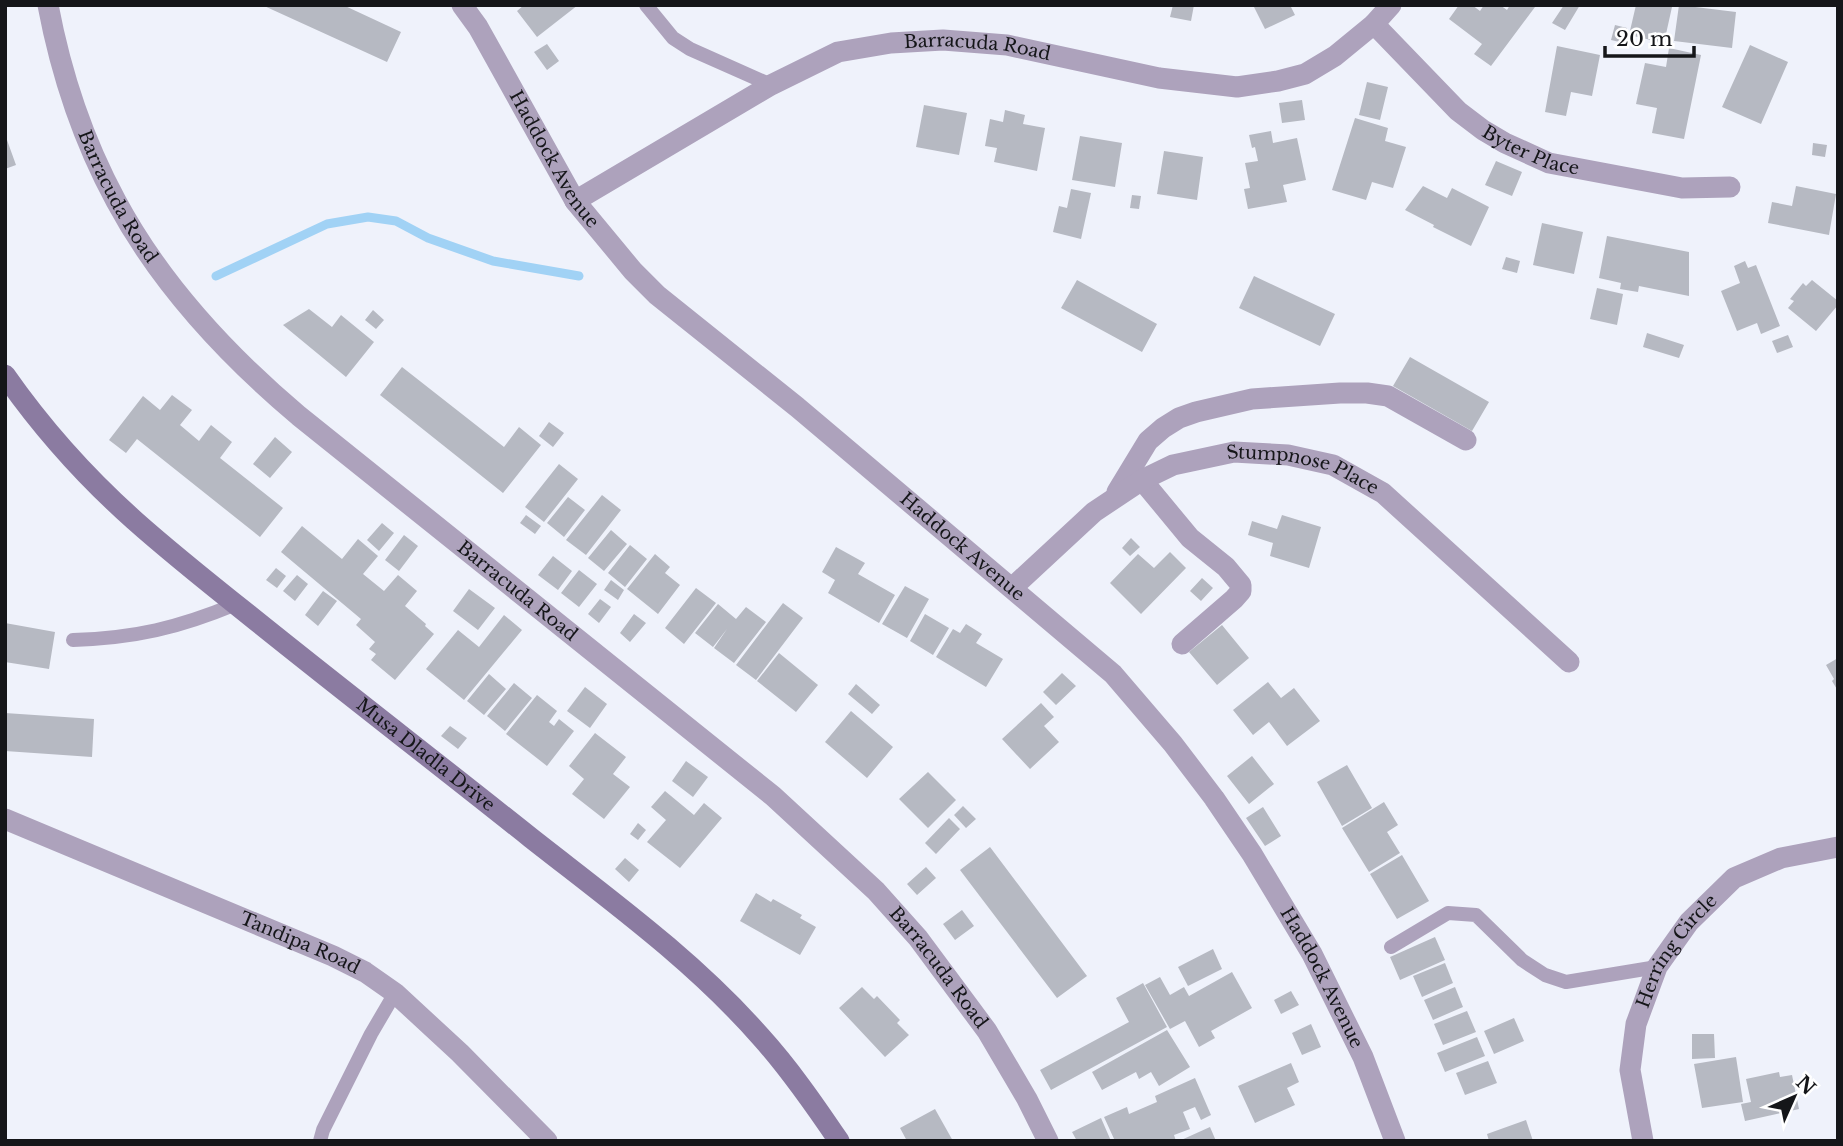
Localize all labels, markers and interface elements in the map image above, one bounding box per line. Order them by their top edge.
scale bar [1605,14,1694,58]
text: 20 m [1616,26,1673,52]
street label: Barracuda Road [903,29,1053,65]
street label: Haddock Avenue [505,87,604,232]
street label: Byter Place [1478,121,1581,179]
street label: Barracuda Road [73,127,162,267]
street label: Stumpnose Place [1225,440,1382,499]
street label: Haddock Avenue [896,488,1029,606]
street label: Barracuda Road [453,536,582,646]
street label: Musa Dladla Drive [352,694,499,816]
street label: Herring Circle [1632,890,1722,1011]
street label: Barracuda Road [885,903,992,1033]
street label: Haddock Avenue [1275,903,1368,1052]
street label: Tandipa Road [237,907,364,979]
north arrow [1759,1062,1829,1132]
text: N [1791,1071,1820,1100]

